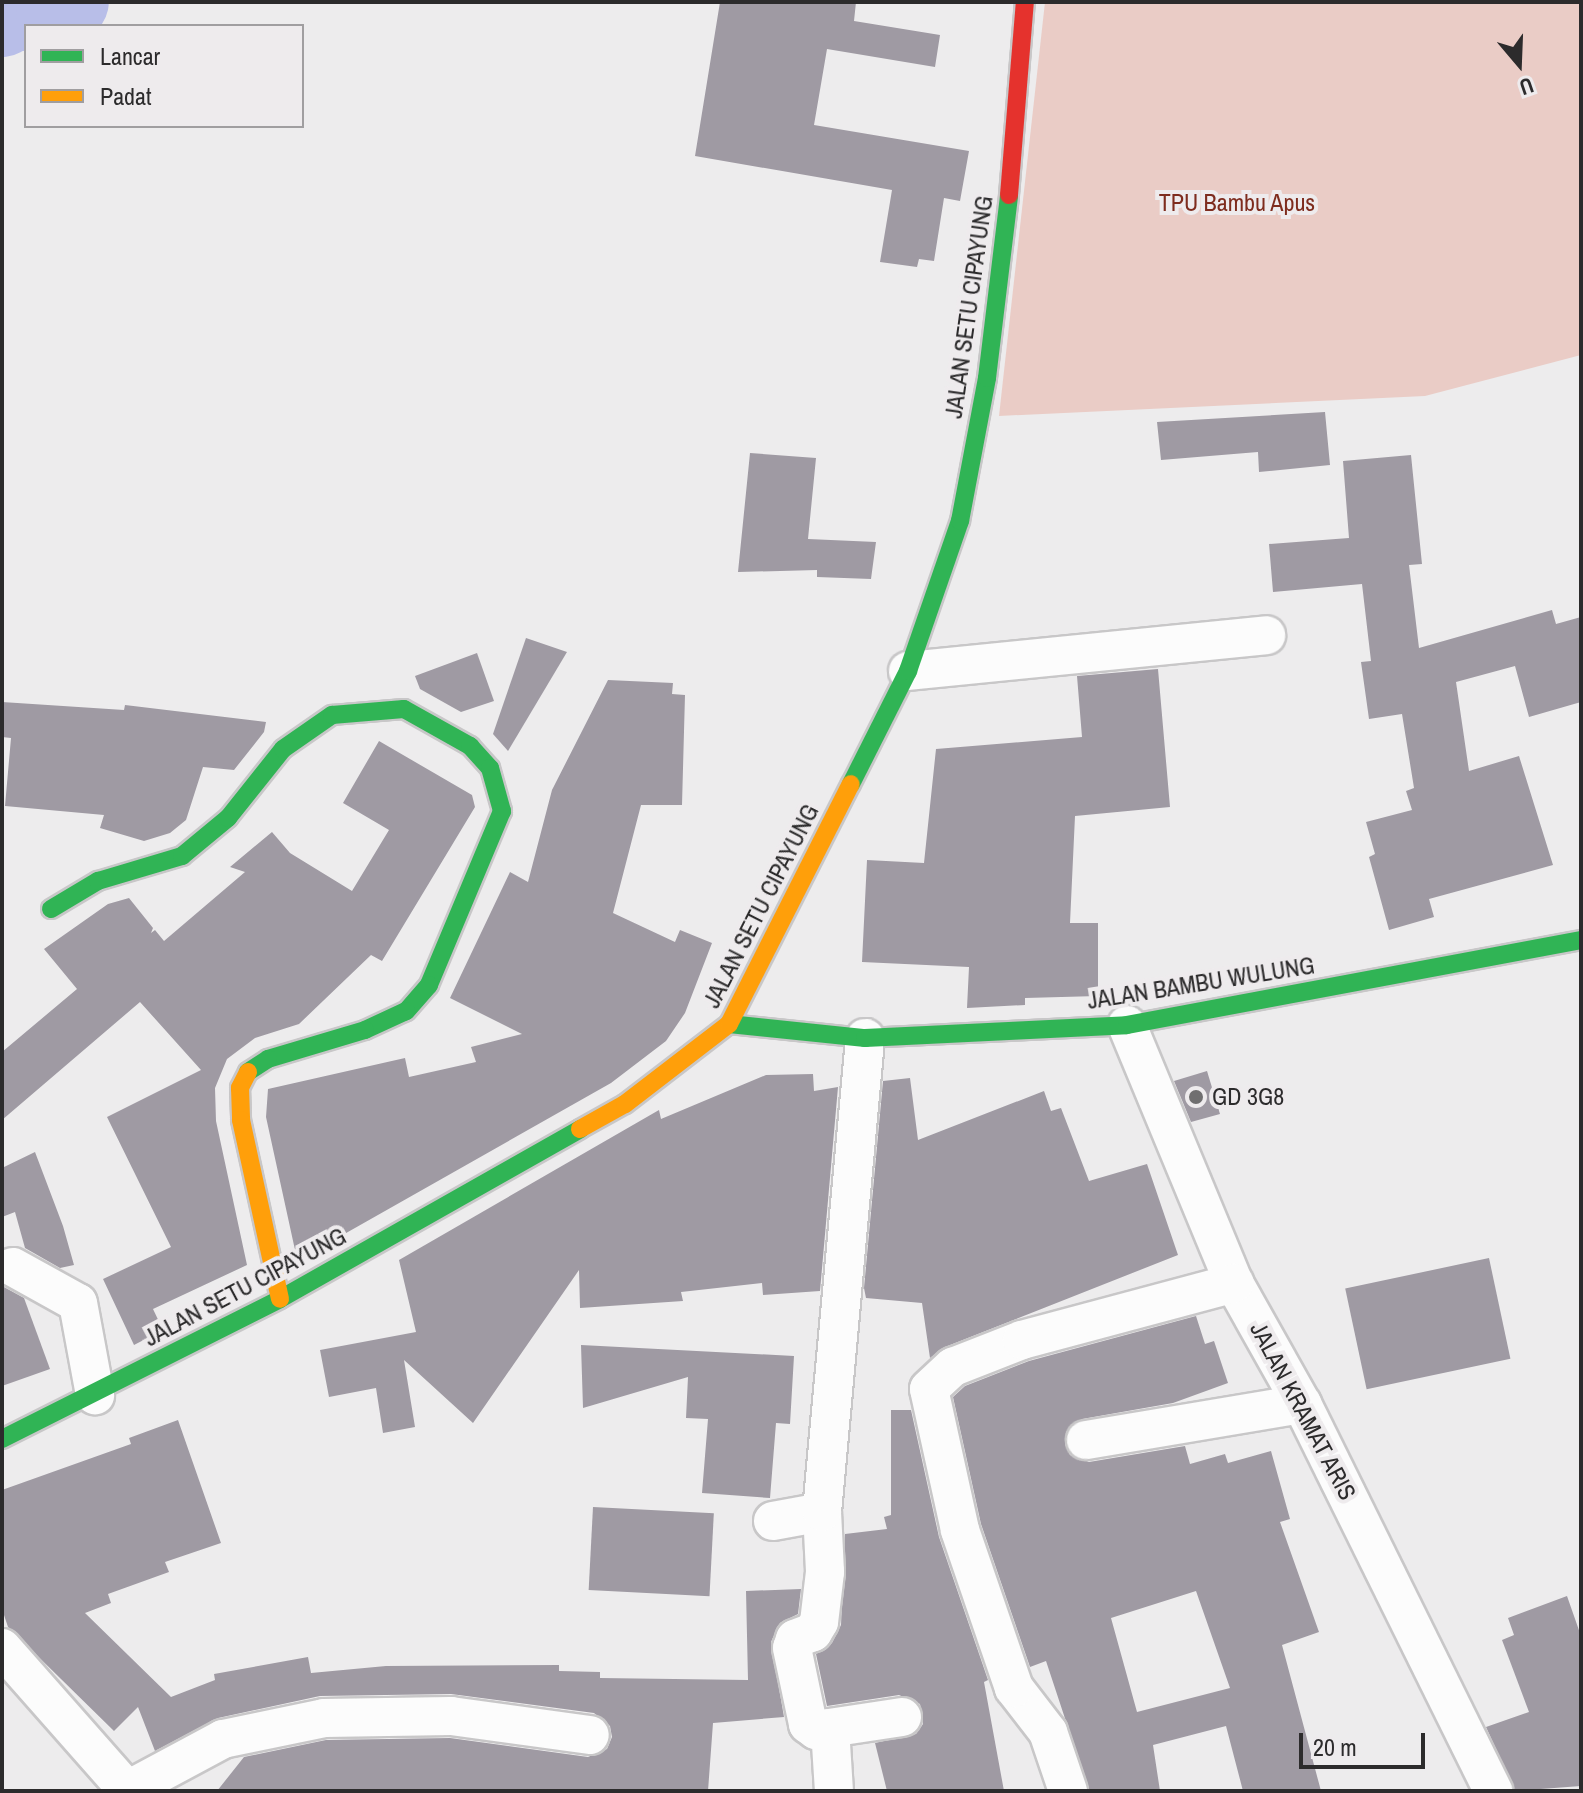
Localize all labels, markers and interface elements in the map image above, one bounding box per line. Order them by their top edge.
legend [24,24,304,128]
north arrow [1479,24,1559,104]
text: Lancar [100,40,160,72]
text: U [1516,70,1538,103]
text: Padat [100,80,151,112]
park label: TPU Bambu Apus [1158,189,1316,217]
street label: JALAN SETU CIPAYUNG [939,194,999,420]
street label: JALAN SETU CIPAYUNG [697,799,825,1013]
street label: JALAN BAMBU WULUNG [1085,951,1317,1015]
place label: GD 3G8 [1212,1083,1284,1111]
marker: GD 3G8 [1187,1088,1205,1106]
street label: JALAN SETU CIPAYUNG [139,1222,351,1352]
street label: JALAN KRAMAT ARIS [1244,1317,1362,1505]
scale bar [1303,1717,1429,1767]
text: 20 m [1313,1731,1357,1763]

